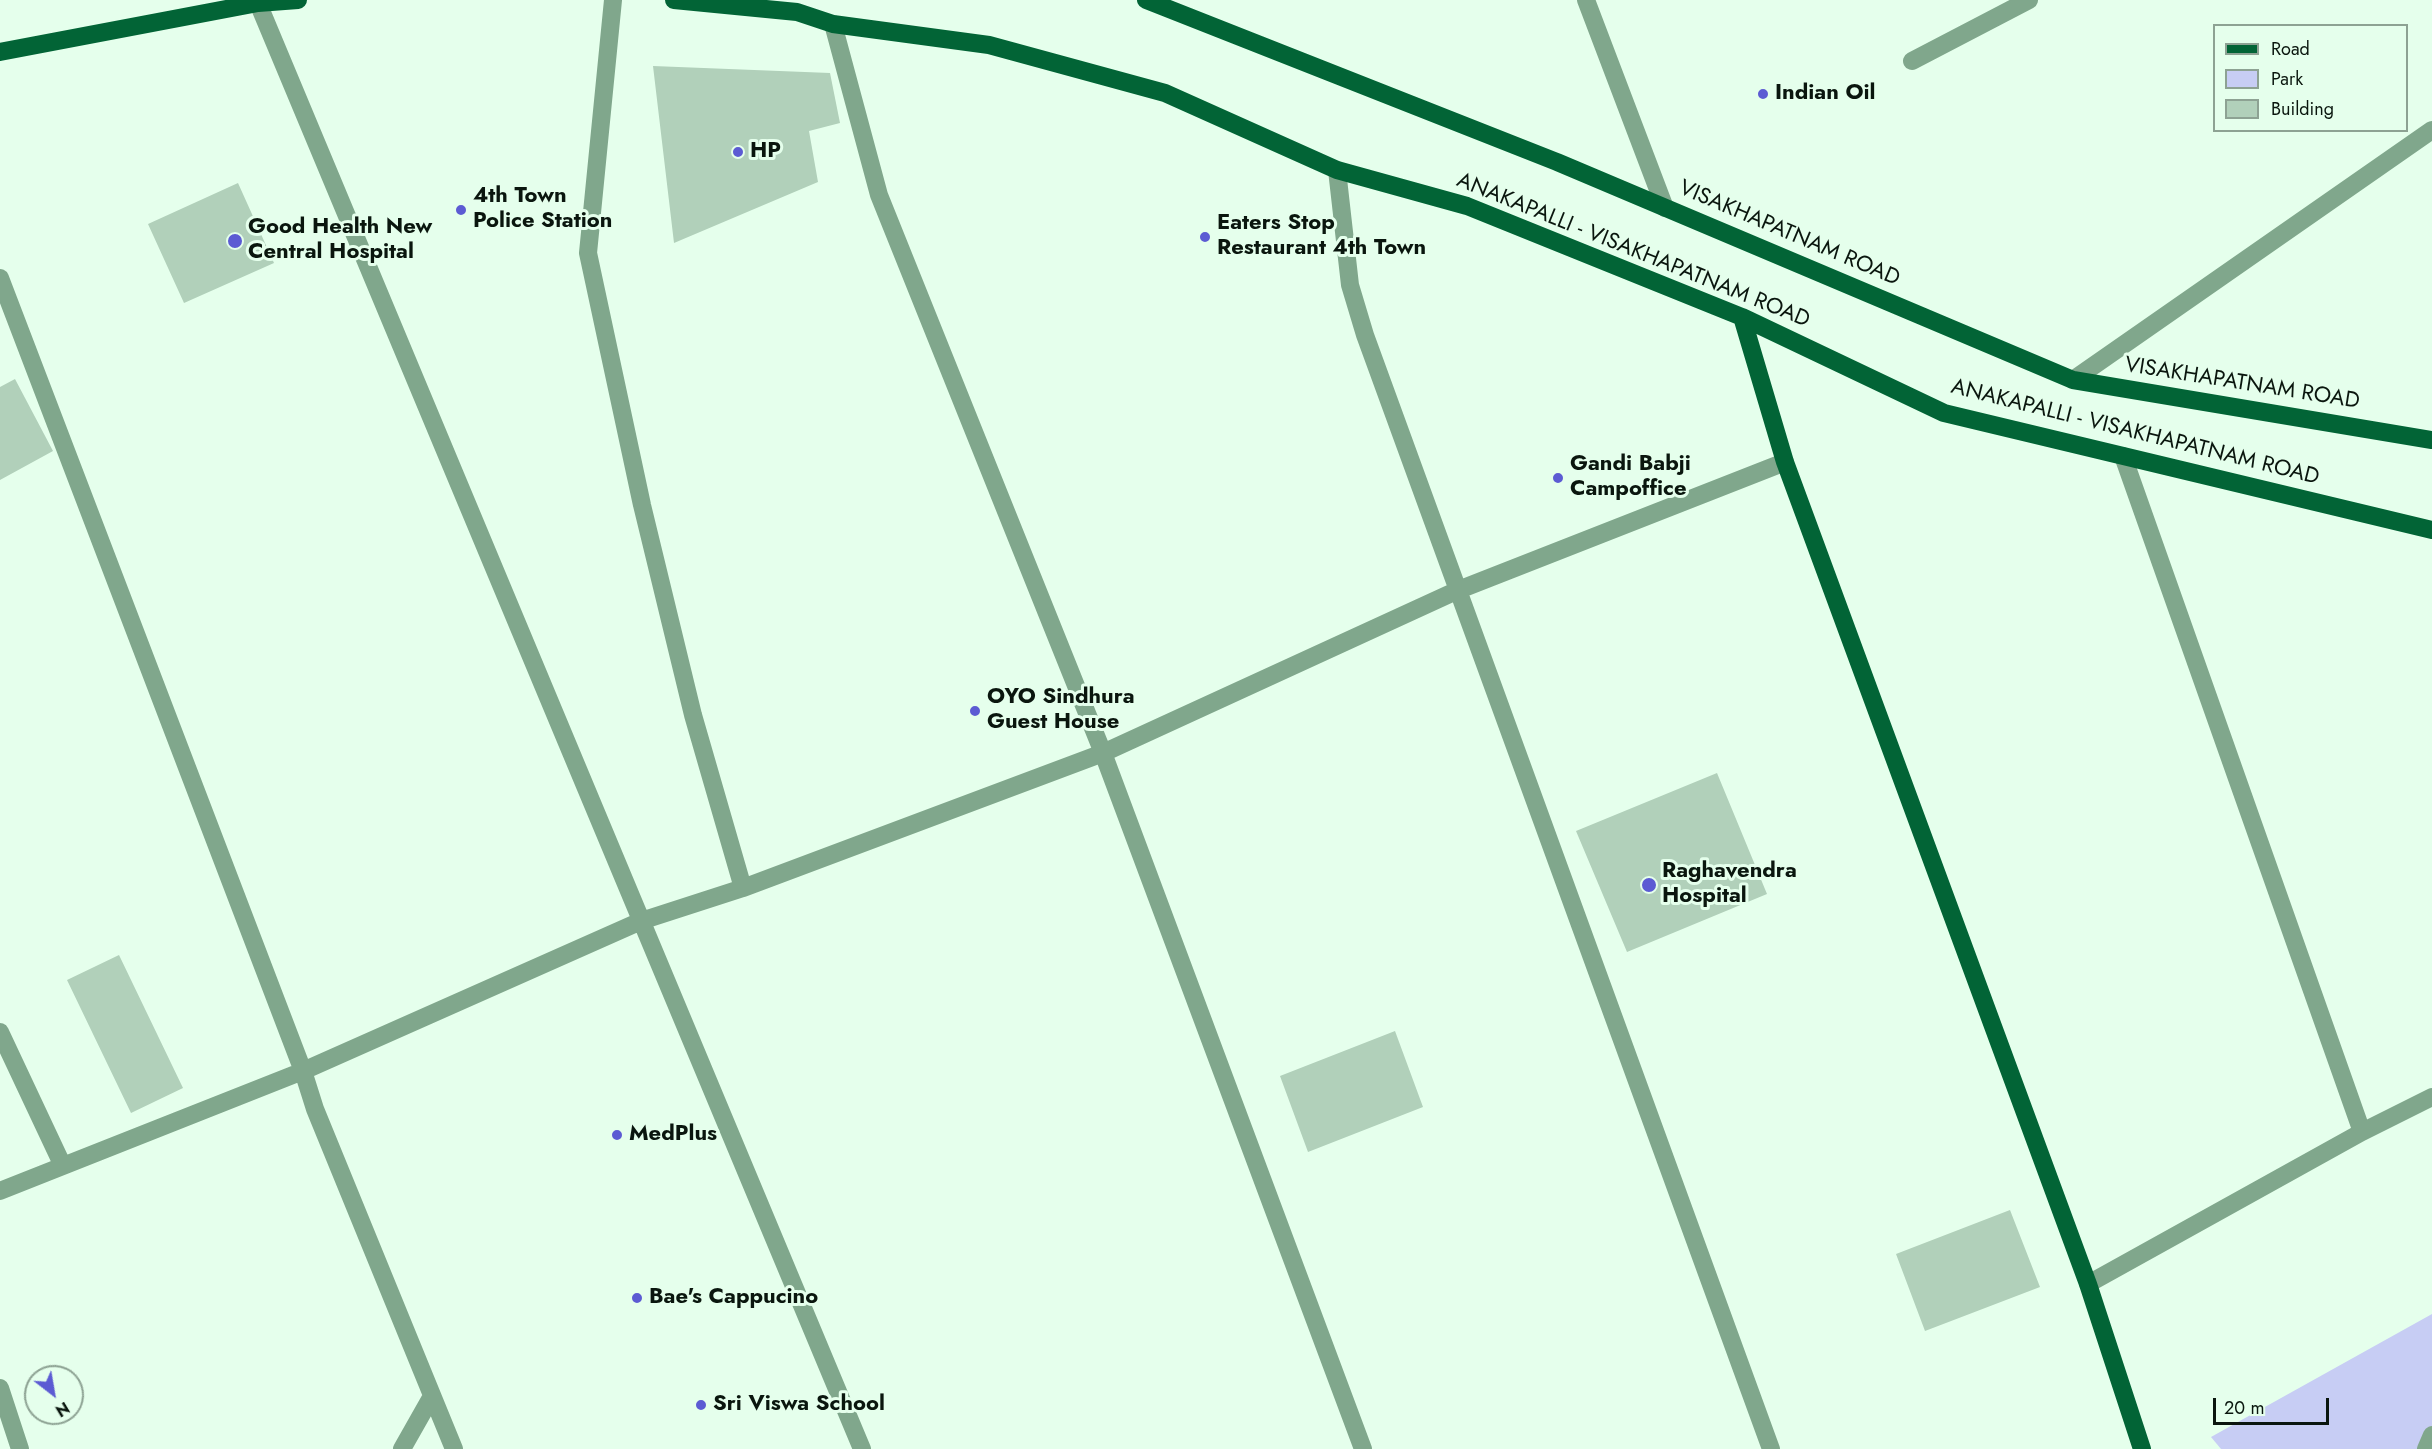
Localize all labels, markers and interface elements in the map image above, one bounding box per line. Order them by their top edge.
legend [2213,24,2408,132]
text: Road [2271,36,2310,62]
text: Park [2271,66,2303,92]
place label: Indian Oil [1775,81,1876,107]
marker: Indian Oil [1756,87,1770,101]
text: Building [2271,96,2334,122]
place label: HP [750,139,781,165]
marker: HP [731,145,745,159]
street label: ANAKAPALLI - VISAKHAPATNAM ROAD [1453,168,1813,334]
street label: VISAKHAPATNAM ROAD [1675,175,1903,293]
place label: 4th Town Police Station [473,184,612,236]
marker: 4th Town Police Station [454,203,468,217]
place label: Eaters Stop Restaurant 4th Town [1217,211,1426,262]
place label: Good Health New Central Hospital [248,215,432,266]
marker: Eaters Stop Restaurant 4th Town [1198,230,1212,244]
marker: Good Health New Central Hospital [226,232,244,250]
street label: VISAKHAPATNAM ROAD [2123,352,2361,416]
street label: ANAKAPALLI - VISAKHAPATNAM ROAD [1948,374,2322,492]
place label: Gandi Babji Campoffice [1570,452,1691,504]
marker: Gandi Babji Campoffice [1551,471,1565,485]
place label: OYO Sindhura Guest House [987,685,1135,736]
marker: OYO Sindhura Guest House [968,704,982,718]
place label: Raghavendra Hospital [1662,859,1797,910]
marker: Raghavendra Hospital [1640,876,1658,894]
place label: MedPlus [629,1122,717,1148]
marker: MedPlus [610,1128,624,1142]
place label: Bae's Cappucino [649,1285,818,1311]
marker: Bae's Cappucino [630,1291,644,1305]
north arrow [24,1365,84,1425]
scale bar [2216,1386,2332,1424]
place label: Sri Viswa School [713,1392,885,1418]
text: 20 m [2224,1395,2264,1421]
text: N [51,1396,74,1422]
marker: Sri Viswa School [694,1398,708,1412]

